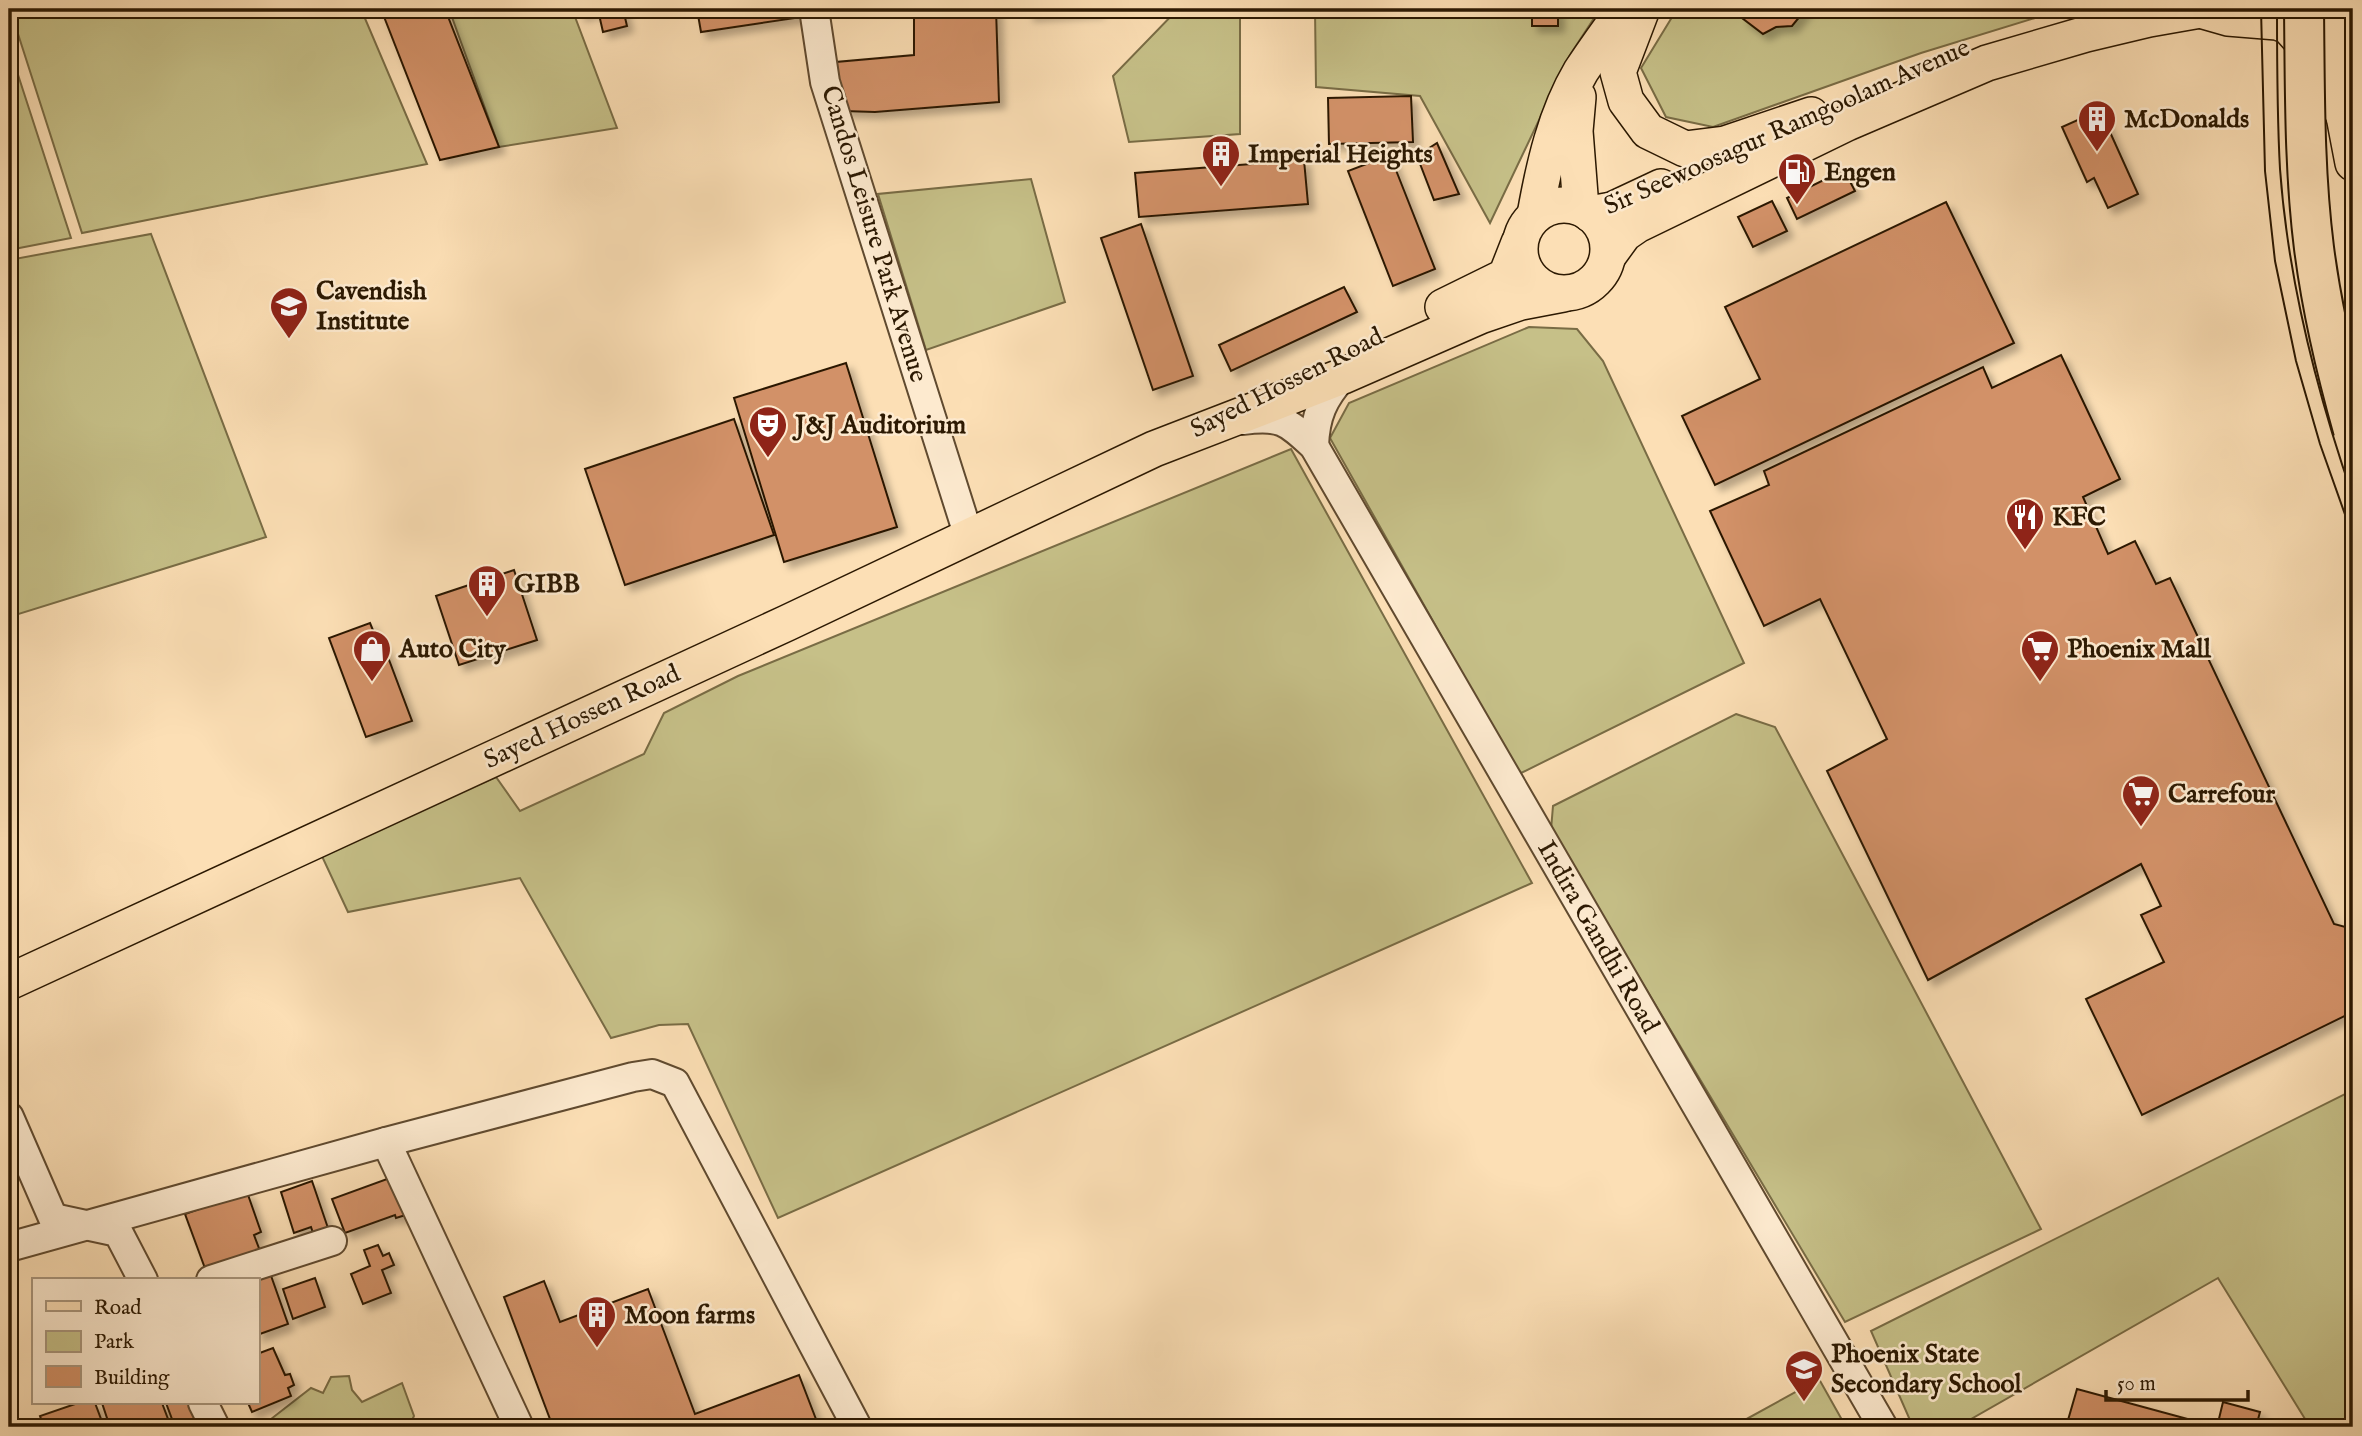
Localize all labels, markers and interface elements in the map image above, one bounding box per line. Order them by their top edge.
street label: Sir Seewoosagur Ramgoolam Avenue [1599,31,1975,223]
street label: Candos Leisure Park Avenue [813,82,935,386]
building icon: McDonalds [2076,98,2118,153]
place label: McDonalds [2124,103,2249,136]
building icon: Imperial Heights [1200,133,1242,188]
place label: Imperial Heights [1248,138,1433,171]
fuel station icon: Engen [1776,151,1818,206]
place label: Engen [1824,156,1896,189]
place label: Cavendish Institute [316,275,428,338]
school or university icon: Cavendish Institute [268,285,310,340]
street label: Sayed Hossen Road [1185,320,1389,446]
theatre icon: J&J Auditorium [747,404,789,459]
place label: J&J Auditorium [792,409,966,442]
restaurant icon: KFC [2004,496,2046,551]
place label: KFC [2052,501,2106,534]
building icon: GIBB [466,563,508,618]
place label: GIBB [514,568,580,601]
shop icon: Auto City [351,628,393,683]
supermarket icon: Phoenix Mall [2019,628,2061,683]
place label: Auto City [398,633,507,666]
place label: Phoenix Mall [2067,633,2212,666]
street label: Sayed Hossen Road [479,657,685,777]
supermarket icon: Carrefour [2120,773,2162,828]
place label: Carrefour [2168,778,2276,811]
street label: Indira Gandhi Road [1529,835,1667,1039]
legend [32,1278,259,1404]
building icon: Moon farms [576,1294,618,1349]
text: Road [94,1295,142,1322]
place label: Moon farms [624,1299,755,1332]
text: Park [94,1329,135,1356]
place label: Phoenix State Secondary School [1831,1338,2022,1401]
school or university icon: Phoenix State Secondary School [1783,1348,1825,1403]
scale bar [2106,1359,2248,1403]
text: Building [94,1365,170,1392]
text: 50 m [2117,1371,2156,1398]

